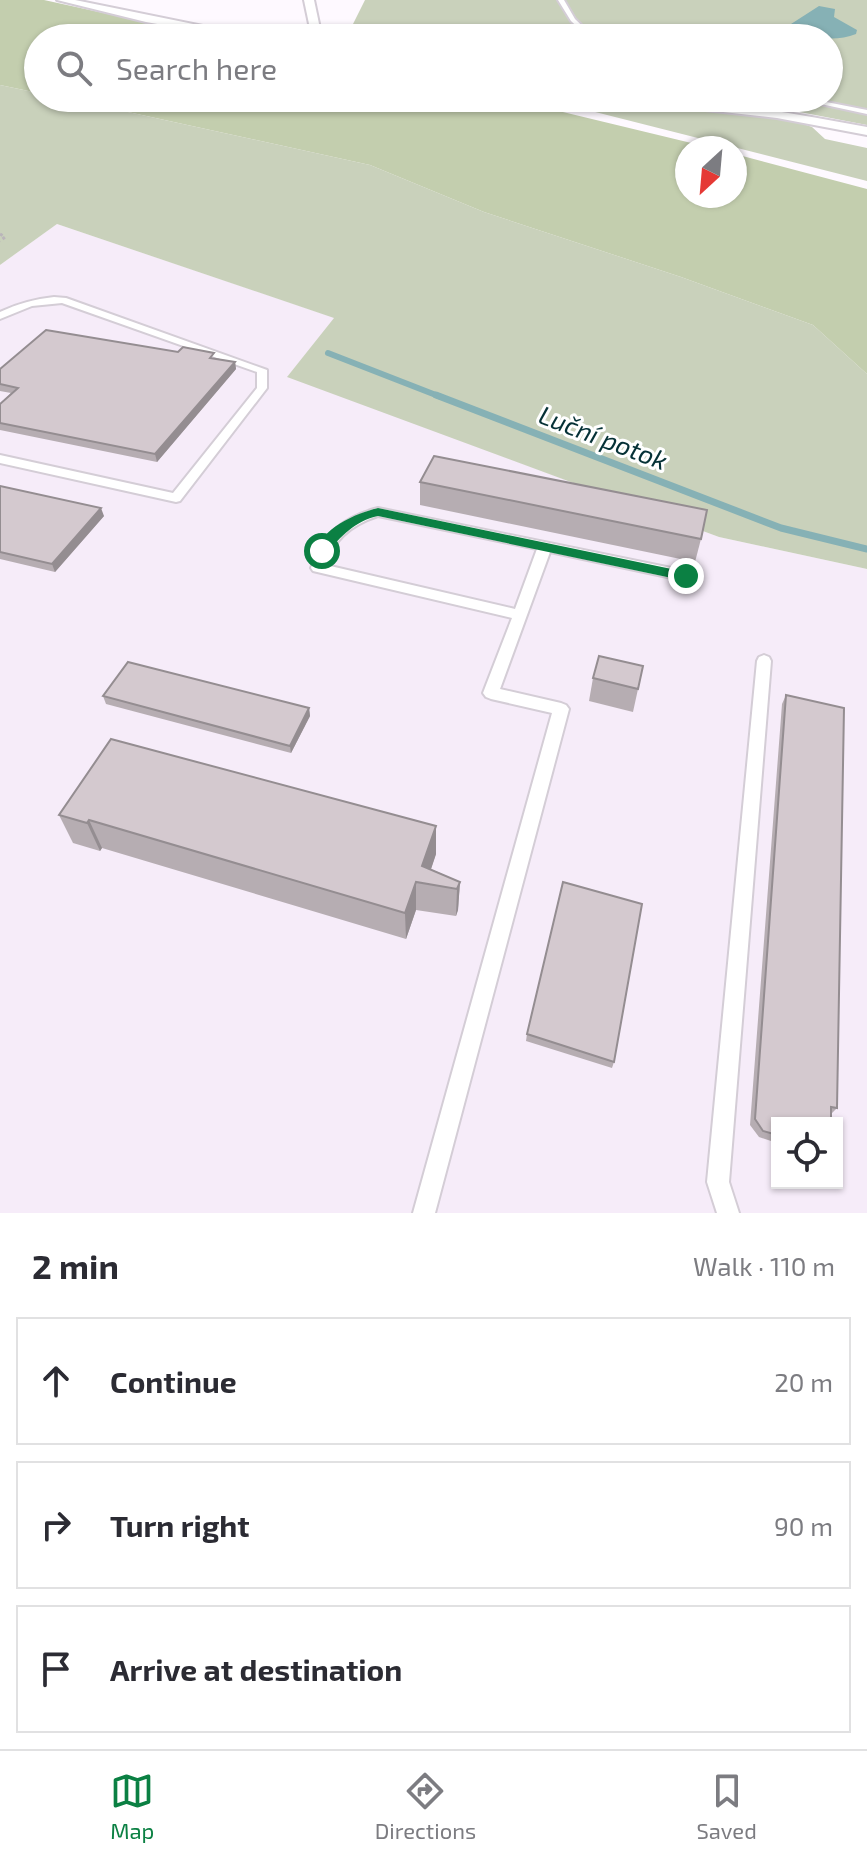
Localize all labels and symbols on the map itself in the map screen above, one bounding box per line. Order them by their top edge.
north arrow [675,136,747,208]
water label: Luční potok [535,398,672,475]
route start [304,533,340,569]
route end [668,558,704,594]

